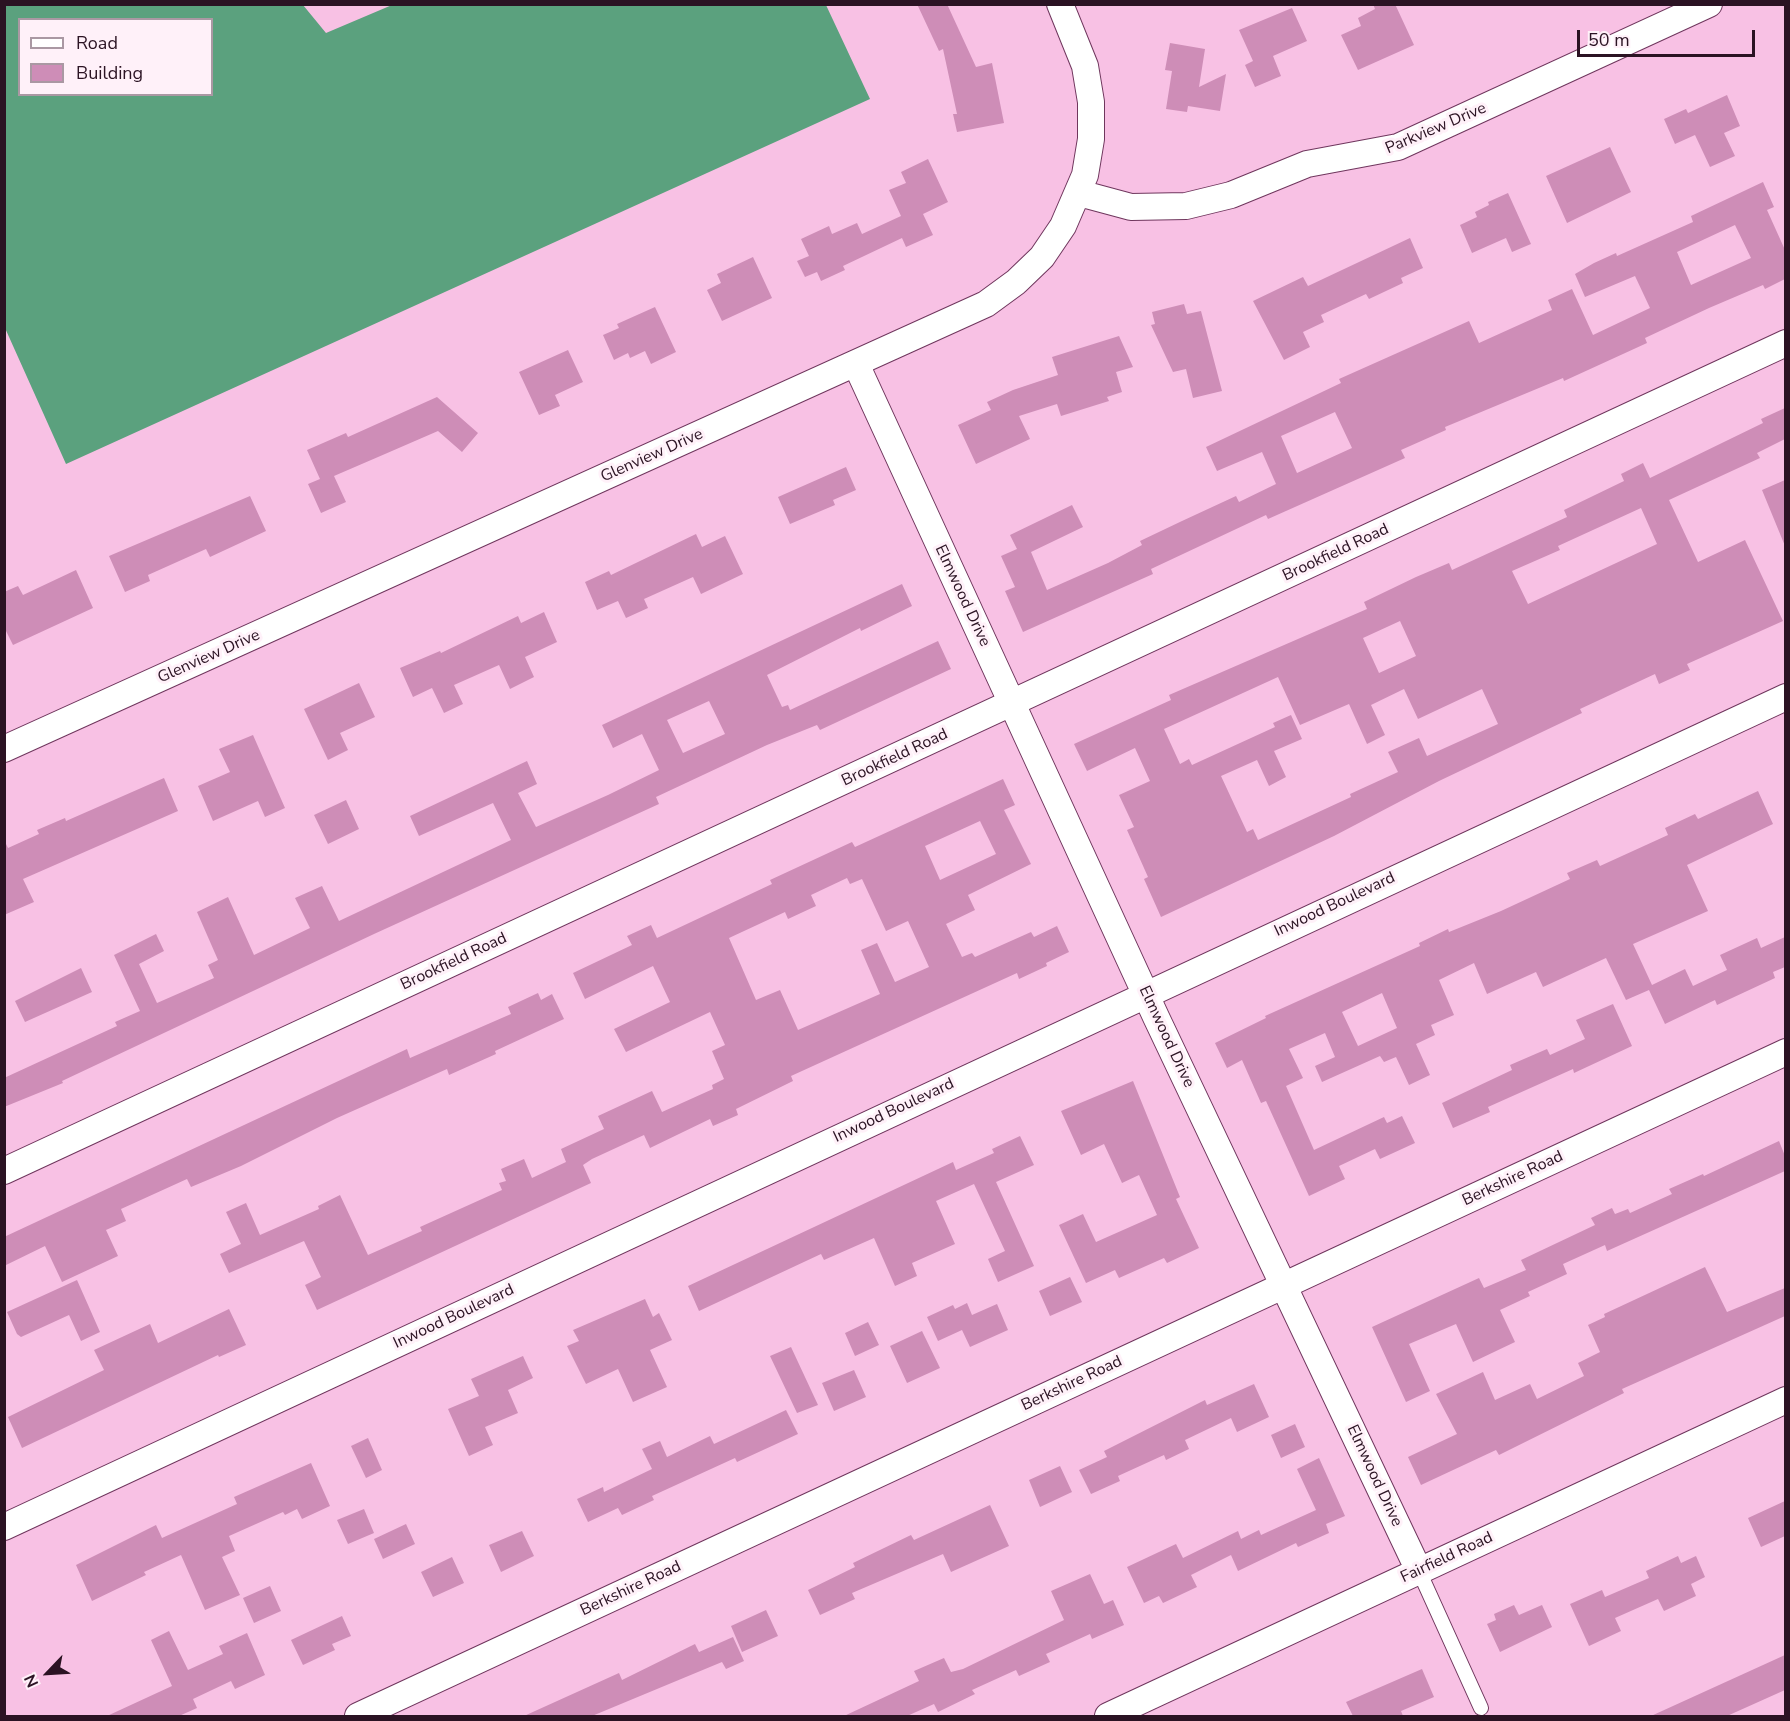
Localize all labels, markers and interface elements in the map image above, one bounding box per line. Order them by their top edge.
legend [18,18,213,96]
scale bar [1580,18,1758,56]
text: 50 m [1588,28,1630,52]
text: Road [76,31,118,55]
text: Building [76,61,143,85]
street label: Parkview Drive [1383,99,1489,159]
street label: Glenview Drive [598,425,706,487]
street label: Brookfield Road [1280,520,1392,586]
street label: Elmwood Drive [930,542,994,650]
street label: Glenview Drive [155,626,263,688]
street label: Brookfield Road [839,725,951,791]
street label: Inwood Boulevard [1272,869,1398,941]
street label: Brookfield Road [398,929,510,995]
street label: Elmwood Drive [1134,983,1198,1091]
street label: Inwood Boulevard [831,1075,957,1147]
street label: Berkshire Road [1460,1147,1566,1211]
street label: Inwood Boulevard [391,1281,517,1353]
street label: Berkshire Road [1019,1352,1125,1416]
street label: Elmwood Drive [1342,1422,1406,1530]
street label: Fairfield Road [1398,1528,1496,1588]
street label: Berkshire Road [578,1557,684,1621]
north arrow [18,1643,78,1703]
text: N [19,1671,44,1691]

